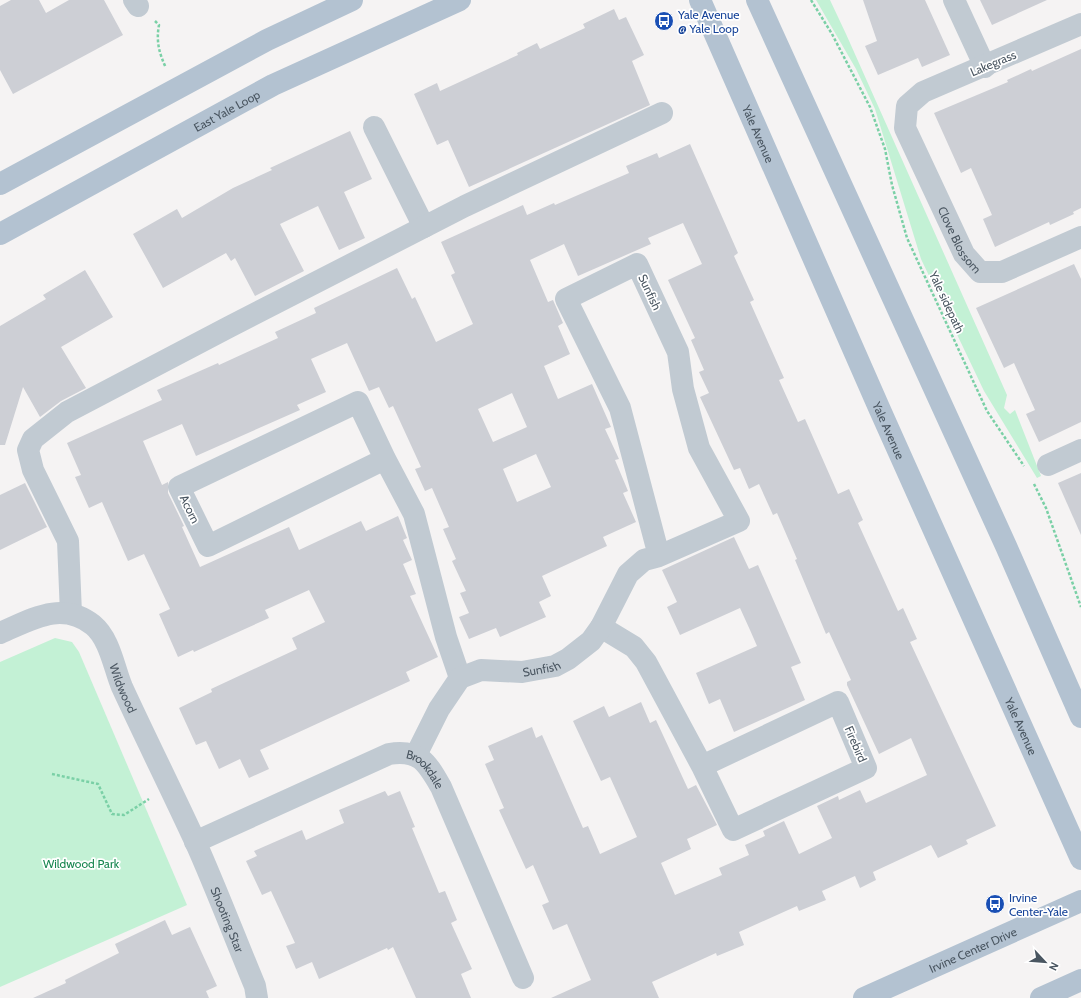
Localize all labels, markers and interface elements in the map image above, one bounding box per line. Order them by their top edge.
place label: Yale Avenue @ Yale Loop [677,7,739,36]
bus stop icon: Yale Avenue @ Yale Loop [653,10,675,32]
street label: Lakegrass [968,47,1018,79]
street label: East Yale Loop [191,86,263,135]
street label: Yale Avenue [739,102,778,165]
street label: Clove Blossom [935,204,985,276]
street label: Yale sidepath [926,268,968,335]
street label: Sunfish [635,272,665,312]
street label: Yale Avenue [869,398,908,461]
street label: Acorn [177,492,203,526]
street label: Sunfish [521,657,563,679]
street label: Wildwood [107,662,140,715]
street label: Yale Avenue [1002,694,1041,757]
street label: Firebird [842,724,870,764]
street label: Brookdale [405,746,448,791]
park label: Wildwood Park [43,856,120,871]
street label: Shooting Star [208,884,248,954]
place label: Irvine Center-Yale [1009,890,1068,919]
bus stop icon: Irvine Center-Yale [984,893,1006,915]
street label: Irvine Center Drive [926,923,1019,976]
north arrow [1025,942,1065,982]
text: N [1046,960,1062,973]

